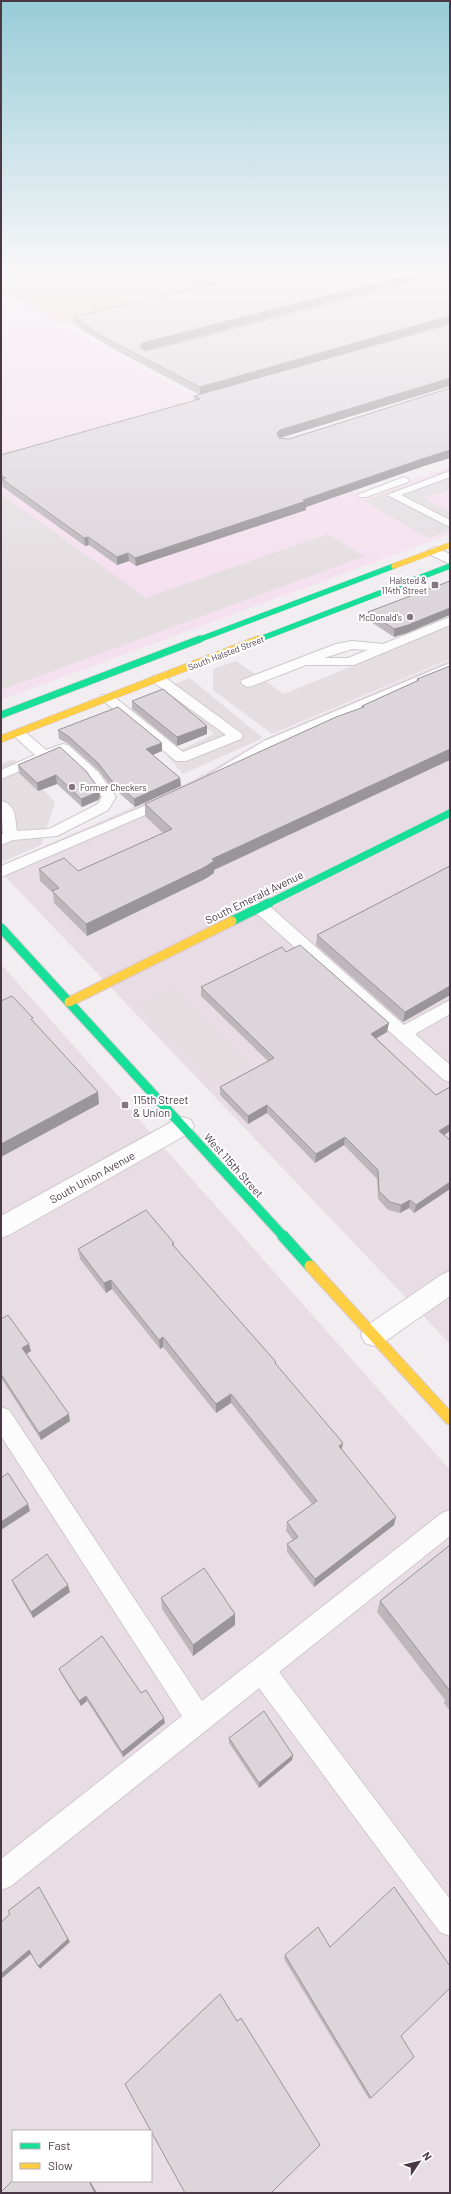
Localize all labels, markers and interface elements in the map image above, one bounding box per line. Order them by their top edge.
place label: Halsted & 114th Street [381,575,427,596]
marker: Halsted & 114th Street [430,580,440,590]
place label: McDonald's [359,612,402,623]
marker: McDonald's [405,612,415,622]
street label: South Halsted Street [186,633,266,673]
marker: Former Checkers [67,782,77,792]
place label: Former Checkers [80,782,147,793]
street label: South Emerald Avenue [203,868,305,926]
place label: 115th Street & Union [133,1093,189,1119]
marker: 115th Street & Union [120,1100,130,1110]
street label: West 115th Street [202,1130,266,1200]
street label: South Union Avenue [47,1148,137,1206]
legend [12,2130,152,2182]
text: Fast [48,2138,71,2152]
north arrow [399,2142,439,2182]
text: N [420,2149,435,2163]
text: Slow [48,2158,73,2172]

